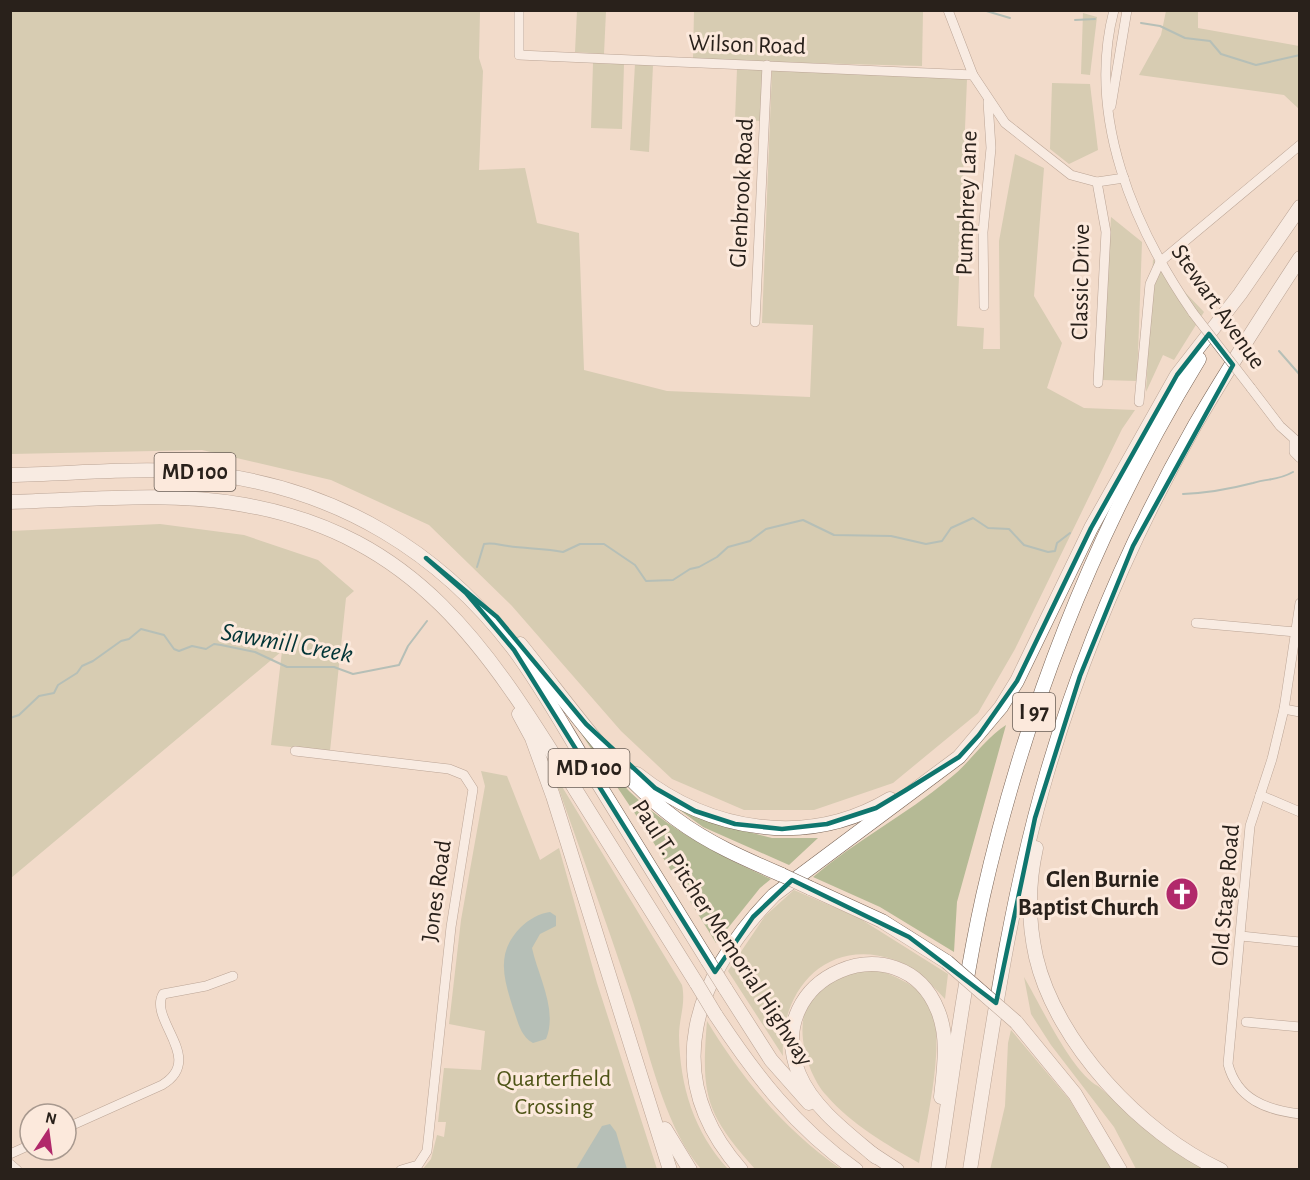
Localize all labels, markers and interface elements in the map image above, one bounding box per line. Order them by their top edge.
street label: Wilson Road [688,31,806,59]
street label: Glenbrook Road [726,118,758,268]
street label: Pumphrey Lane [952,130,982,276]
street label: Classic Drive [1068,224,1094,340]
street label: Stewart Avenue [1166,240,1270,374]
road number: MD 100 [154,453,236,491]
water label: Sawmill Creek [219,619,355,667]
road number: I 97 [1013,693,1055,731]
road number: MD 100 [548,749,630,787]
street label: Paul T. Pitcher Memorial Highway [627,796,817,1070]
street label: Old Stage Road [1208,823,1244,967]
street label: Jones Road [418,839,456,943]
place label: Glen Burnie Baptist Church [1018,868,1159,920]
church icon: Glen Burnie Baptist Church [1164,876,1200,912]
park label: Quarterfield Crossing [496,1067,612,1119]
north arrow [18,1102,78,1162]
text: N [44,1109,58,1127]

